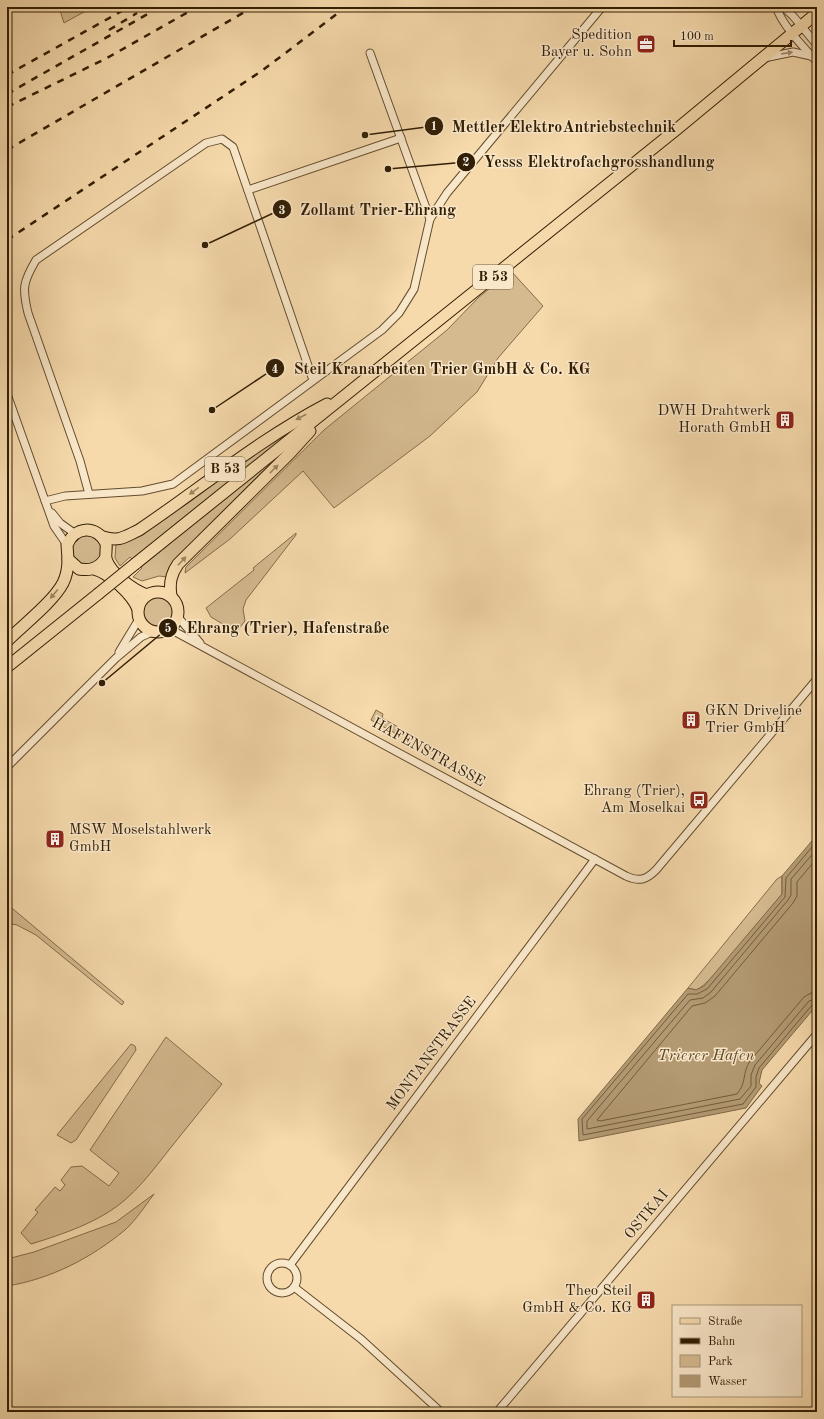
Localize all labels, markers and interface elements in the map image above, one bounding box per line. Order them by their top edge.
scale bar [674,22,791,48]
place label: Spedition Bayer u. Sohn [541,28,632,60]
text: 100 m [680,31,714,43]
office icon: Spedition Bayer u. Sohn [635,33,657,55]
one-way arrow [781,50,793,56]
callout: Mettler ElektroAntriebstechnik [424,112,684,140]
text: Mettler ElektroAntriebstechnik [452,120,676,136]
text: 1 [431,121,437,133]
callout: Yesss Elektrofachgrosshandlung [456,148,722,176]
text: Yesss Elektrofachgrosshandlung [484,155,714,171]
text: 2 [463,157,470,169]
callout: Zollamt Trier-Ehrang [272,195,464,223]
text: Zollamt Trier-Ehrang [300,203,456,219]
text: 3 [279,205,286,217]
road number: B 53 [473,265,513,289]
callout: Steil Kranarbeiten Trier GmbH & Co. KG [265,354,598,382]
text: Steil Kranarbeiten Trier GmbH & Co. KG [294,362,591,378]
text: 4 [272,364,279,376]
place label: DWH Drahtwerk Horath GmbH [657,404,771,436]
building icon: DWH Drahtwerk Horath GmbH [774,409,796,431]
one-way arrow [296,414,307,421]
road number: B 53 [205,457,245,481]
one-way arrow [269,464,279,474]
one-way arrow [189,487,200,495]
one-way arrow [177,555,186,566]
one-way arrow [50,589,59,599]
callout: Ehrang (Trier), Hafenstraße [158,614,398,642]
text: Ehrang (Trier), Hafenstraße [186,620,390,637]
text: 5 [165,622,172,635]
place label: GKN Driveline Trier GmbH [705,704,802,736]
building icon: GKN Driveline Trier GmbH [680,709,702,731]
street label: HAFENSTRASSE [369,716,487,790]
place label: Ehrang (Trier), Am Moselkai [583,784,685,816]
bus stop icon: Ehrang (Trier), Am Moselkai [688,789,710,811]
place label: MSW Moselstahlwerk GmbH [69,823,212,855]
building icon: MSW Moselstahlwerk GmbH [44,828,66,850]
street label: MONTANSTRASSE [384,994,480,1114]
water label: Trierer Hafen [658,1048,754,1064]
street label: OSTKAI [622,1187,672,1243]
place label: Theo Steil GmbH & Co. KG [522,1284,632,1316]
building icon: Theo Steil GmbH & Co. KG [635,1289,657,1311]
legend [672,1305,802,1397]
text: Straße [708,1316,743,1328]
text: Bahn [708,1336,736,1348]
text: Park [708,1356,733,1368]
text: Wasser [708,1376,747,1388]

